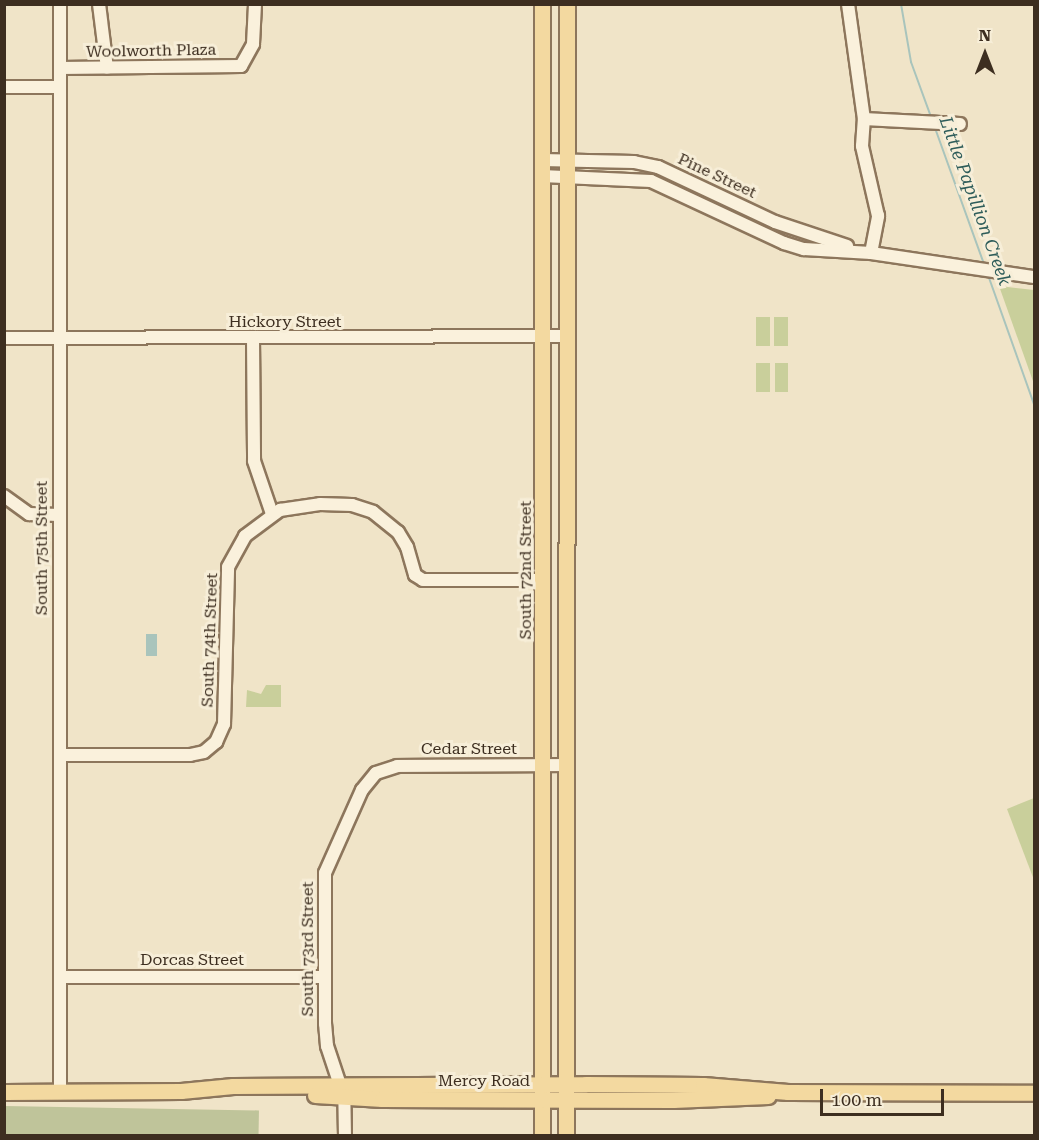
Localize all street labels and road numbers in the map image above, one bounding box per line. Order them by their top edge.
street label: Woolworth Plaza [86,40,216,62]
street label: Pine Street [675,149,759,203]
street label: Hickory Street [228,312,342,332]
street label: South 75th Street [32,481,52,615]
street label: South 72nd Street [516,501,536,639]
street label: South 74th Street [198,572,222,708]
street label: Cedar Street [421,739,517,759]
street label: South 73rd Street [298,882,318,1016]
street label: Dorcas Street [140,950,244,970]
street label: Mercy Road [438,1071,530,1091]

